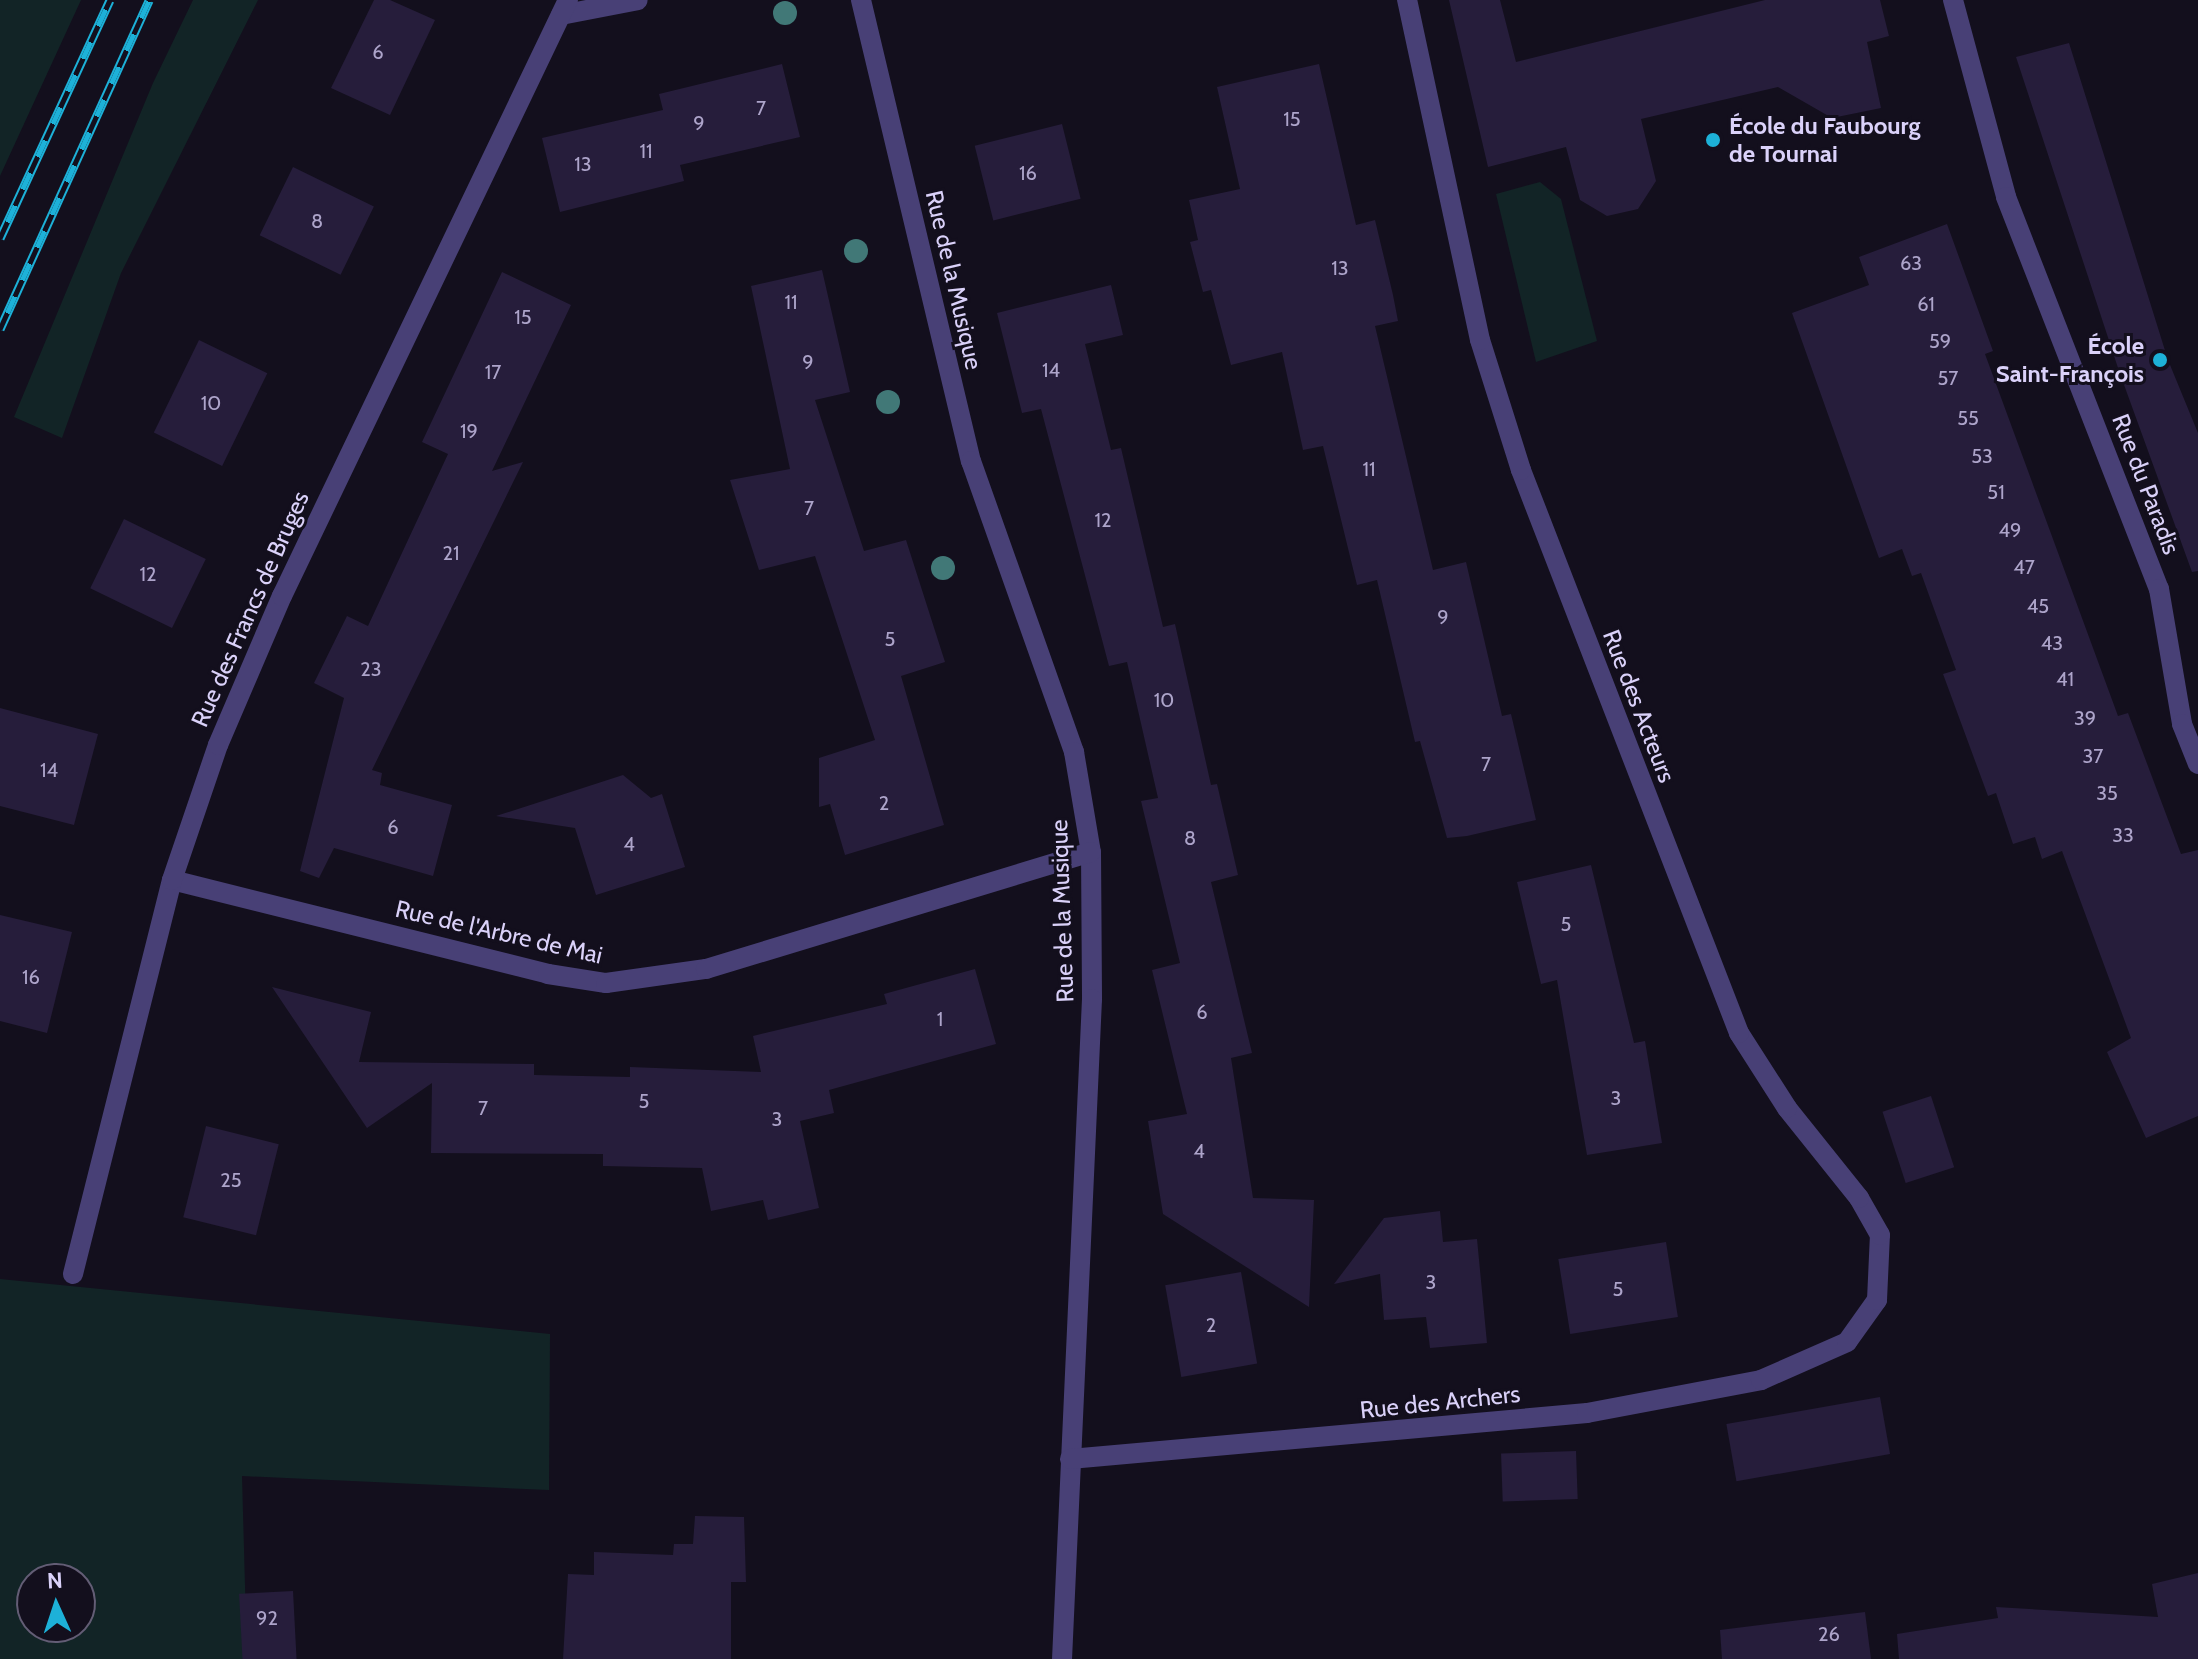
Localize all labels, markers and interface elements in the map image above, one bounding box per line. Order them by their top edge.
house number: 6 [372,40,384,64]
house number: 7 [756,96,766,120]
house number: 15 [1283,107,1301,131]
house number: 9 [693,111,705,135]
place label: École du Faubourg de Tournai [1729,112,1920,168]
marker: École du Faubourg de Tournai [1704,131,1722,149]
house number: 11 [639,139,653,163]
house number: 13 [574,152,592,176]
house number: 16 [1019,161,1037,185]
street label: Rue de la Musique [919,188,989,372]
house number: 8 [311,209,323,233]
house number: 63 [1900,251,1922,275]
house number: 13 [1331,256,1349,280]
house number: 11 [784,290,798,314]
house number: 61 [1917,292,1935,316]
house number: 15 [514,305,532,329]
house number: 59 [1929,329,1951,353]
place label: École Saint-François [1996,332,2144,388]
house number: 9 [802,350,814,374]
marker: École Saint-François [2151,351,2169,369]
house number: 14 [1042,358,1060,382]
house number: 17 [485,360,501,384]
house number: 57 [1938,366,1958,390]
house number: 10 [201,391,221,415]
house number: 55 [1957,406,1979,430]
street label: Rue du Paradis [2106,410,2186,558]
house number: 19 [460,419,478,443]
house number: 53 [1971,444,1993,468]
house number: 11 [1362,457,1376,481]
house number: 51 [1987,480,2005,504]
street label: Rue des Francs de Bruges [185,487,315,731]
house number: 7 [804,496,814,520]
house number: 12 [1095,508,1111,532]
house number: 49 [1999,518,2021,542]
house number: 21 [443,541,459,565]
house number: 47 [2013,555,2035,579]
house number: 12 [140,562,156,586]
house number: 45 [2027,594,2049,618]
house number: 9 [1437,605,1449,629]
street label: Rue des Acteurs [1597,626,1681,786]
house number: 5 [885,627,895,651]
house number: 43 [2041,631,2063,655]
house number: 23 [360,657,382,681]
house number: 41 [2056,667,2074,691]
house number: 10 [1154,688,1174,712]
house number: 39 [2074,706,2096,730]
house number: 37 [2083,744,2103,768]
house number: 7 [1481,752,1491,776]
house number: 14 [40,758,58,782]
house number: 35 [2096,781,2118,805]
house number: 2 [879,791,889,815]
house number: 6 [387,815,399,839]
street label: Rue de la Musique [1044,819,1080,1003]
house number: 33 [2112,823,2134,847]
house number: 8 [1184,826,1196,850]
house number: 4 [623,832,635,856]
street label: Rue de l'Arbre de Mai [393,894,605,970]
house number: 5 [1561,912,1571,936]
house number: 16 [22,965,40,989]
house number: 6 [1196,1000,1208,1024]
house number: 1 [937,1007,943,1031]
house number: 3 [1611,1086,1621,1110]
house number: 5 [639,1089,649,1113]
house number: 7 [478,1096,488,1120]
house number: 3 [772,1107,782,1131]
house number: 4 [1193,1139,1205,1163]
house number: 25 [220,1168,242,1192]
house number: 3 [1426,1270,1436,1294]
house number: 5 [1613,1277,1623,1301]
house number: 2 [1206,1313,1216,1337]
street label: Rue des Archers [1358,1379,1522,1425]
north arrow [16,1563,96,1643]
text: N [46,1567,63,1594]
house number: 92 [256,1606,278,1630]
house number: 26 [1818,1622,1840,1646]

